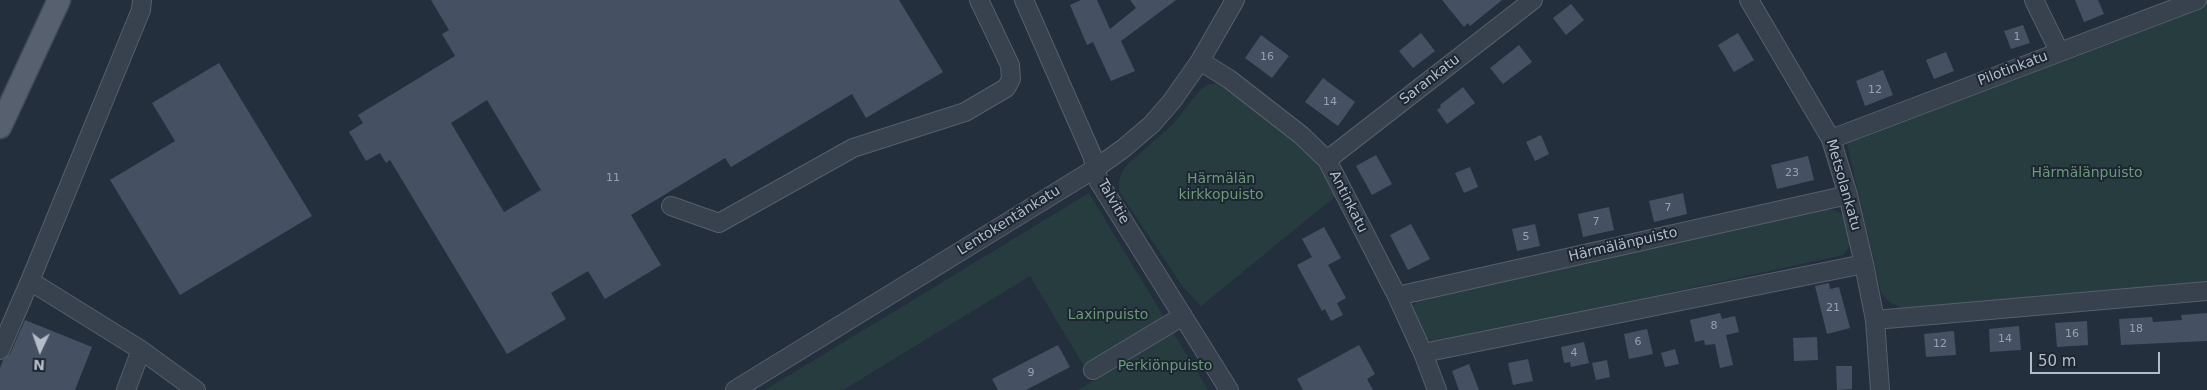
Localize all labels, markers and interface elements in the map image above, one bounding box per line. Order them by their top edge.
house number: 1 [2014,30,2020,44]
street label: Pilotinkatu [1976,48,2050,90]
house number: 16 [1260,50,1274,64]
street label: Sarankatu [1397,51,1463,109]
house number: 12 [1868,83,1882,97]
house number: 14 [1323,95,1337,109]
street label: Metsolankatu [1822,137,1864,233]
park label: Härmälänpuisto [2031,165,2143,181]
house number: 23 [1785,166,1799,180]
street label: Antinkatu [1325,168,1371,236]
house number: 11 [606,171,620,185]
park label: Härmälän kirkkopuisto [1178,171,1264,203]
street label: Talvitie [1094,177,1132,227]
street label: Lentokentänkatu [955,183,1063,259]
house number: 7 [1665,201,1671,215]
house number: 7 [1593,215,1599,229]
street label: Härmälänpuisto [1567,224,1679,266]
house number: 5 [1523,230,1529,244]
house number: 21 [1826,301,1840,315]
park label: Laxinpuisto [1068,307,1148,323]
house number: 8 [1711,319,1717,333]
house number: 18 [2129,322,2143,336]
north arrow [15,325,65,375]
house number: 16 [2065,327,2079,341]
house number: 14 [1998,332,2012,346]
house number: 6 [1635,335,1641,349]
house number: 12 [1933,337,1947,351]
scale bar [2032,342,2162,374]
house number: 4 [1571,346,1577,360]
text: 50 m [2038,352,2076,370]
text: N [33,357,45,373]
park label: Perkiönpuisto [1118,358,1212,374]
house number: 9 [1028,366,1034,380]

